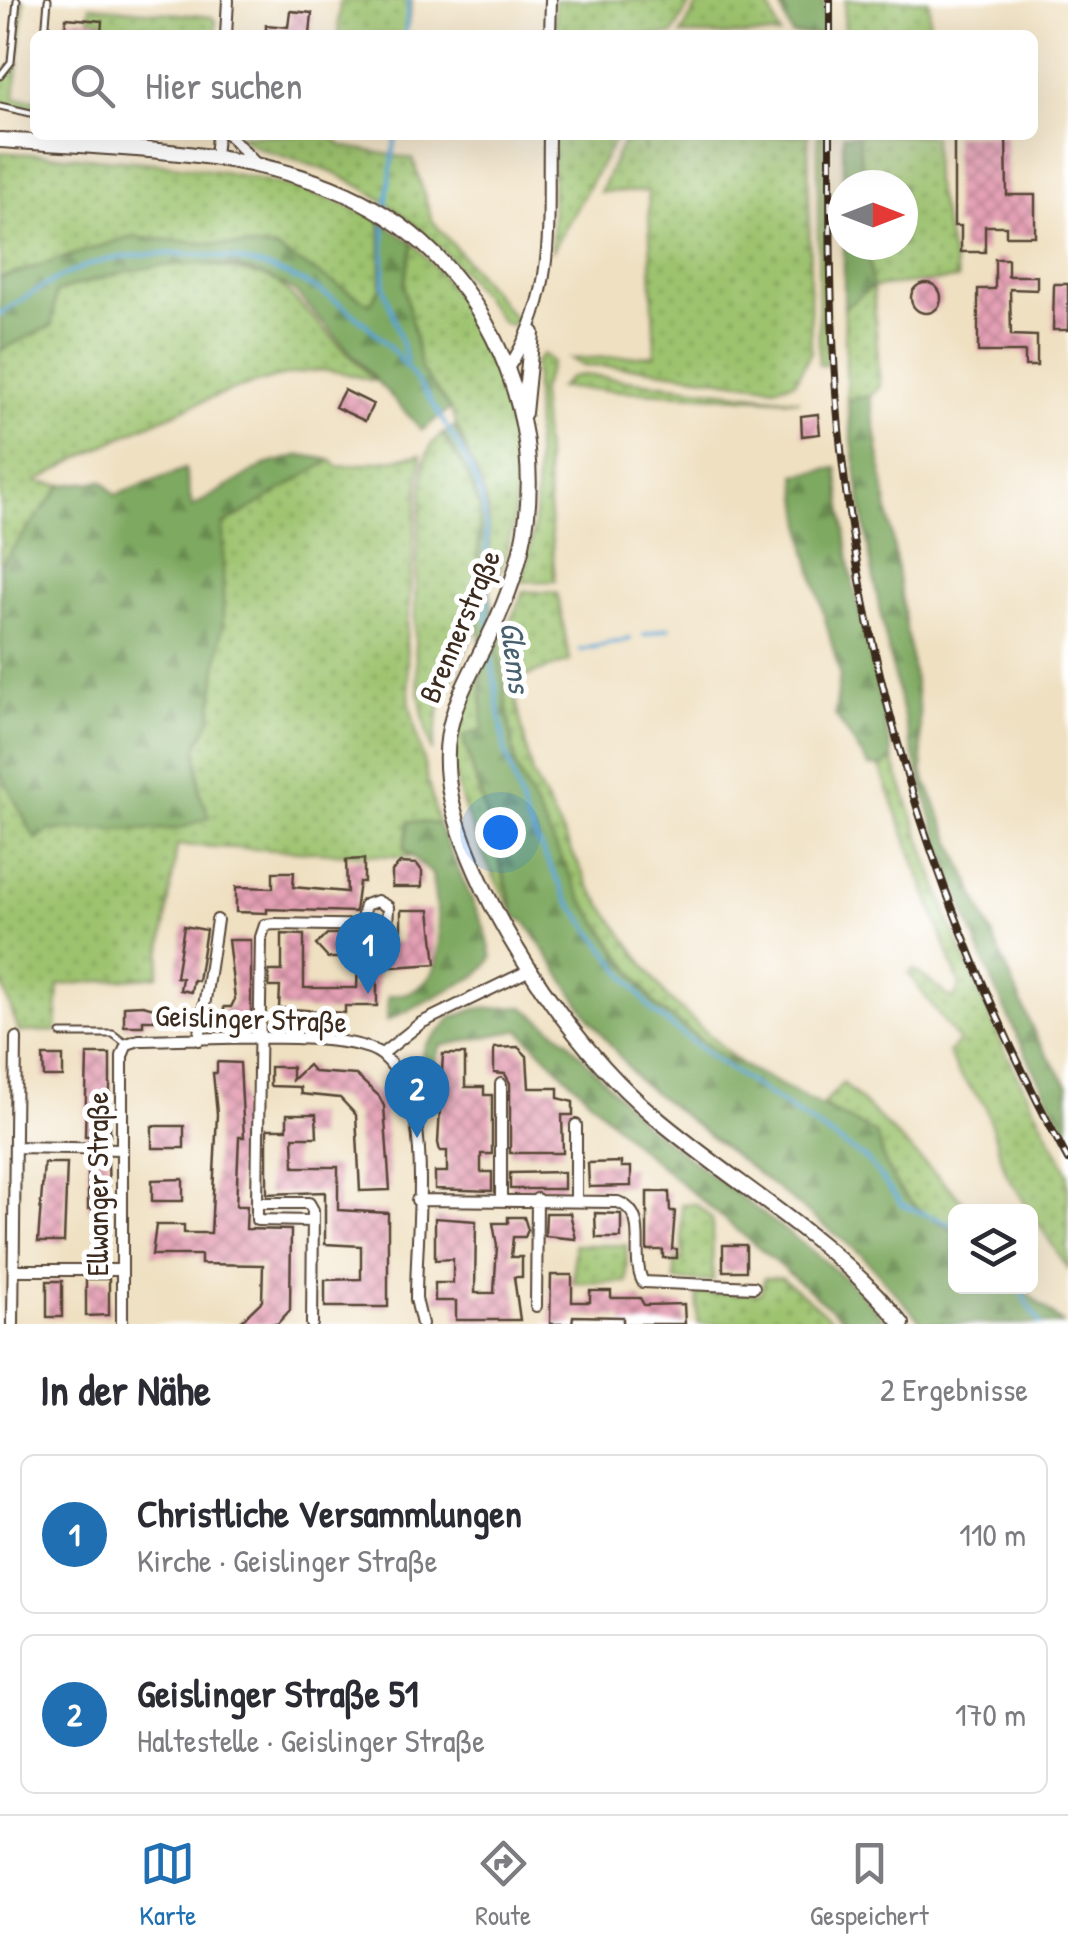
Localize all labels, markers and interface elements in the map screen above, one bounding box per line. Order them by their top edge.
search box [30,30,1038,140]
icon: search [65,58,120,113]
text: Hier suchen [145,59,303,111]
north arrow [828,170,918,260]
street label: Brennerstraße [409,543,509,709]
water label: Glems [490,619,542,697]
your location [475,807,526,858]
pin: 1 [336,912,400,994]
street label: Geislinger Straße [154,995,348,1041]
pin: 2 [384,1056,450,1138]
street label: Ellwanger Straße [77,1092,117,1276]
map controls [948,1204,1038,1294]
button: layers [948,1204,1038,1294]
text: In der Nähe [40,1361,211,1418]
text: 2 Ergebnisse [880,1368,1028,1411]
text: Christliche Versammlungen [137,1487,522,1539]
text: 1 [69,1513,80,1556]
text: 110 m [959,1513,1026,1556]
text: Kirche · Geislinger Straße [137,1539,438,1582]
text: Geislinger Straße 51 [137,1667,419,1719]
text: 2 [67,1693,82,1736]
text: 170 m [955,1693,1026,1736]
text: Haltestelle · Geislinger Straße [137,1719,485,1762]
tab: Karte [139,1836,197,1934]
tab: Route [475,1836,531,1934]
tab: Gespeichert [810,1836,929,1934]

